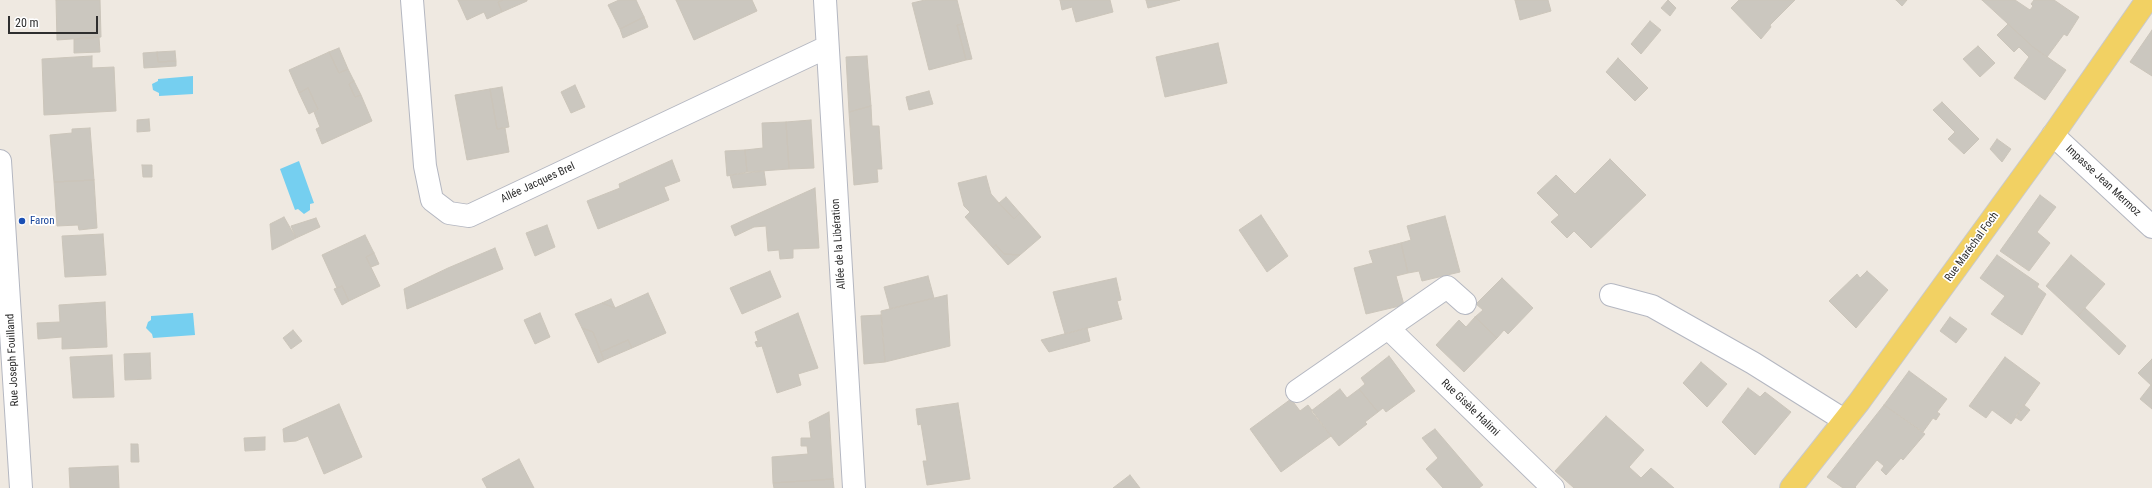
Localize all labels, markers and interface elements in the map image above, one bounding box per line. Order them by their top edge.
scale bar [10,8,100,34]
text: 20 m [15,16,39,30]
street label: Impasse Jean Mermoz [2063,143,2143,219]
street label: Allée Jacques Brel [499,160,577,206]
street label: Allée de la Libération [829,198,849,290]
street label: Rue Maréchal Foch [1942,210,2002,284]
place label: Faron [30,214,54,228]
marker: Faron [17,216,27,226]
street label: Rue Joseph Fouilland [4,313,22,407]
street label: Rue Gisèle Halimi [1438,377,1502,439]

